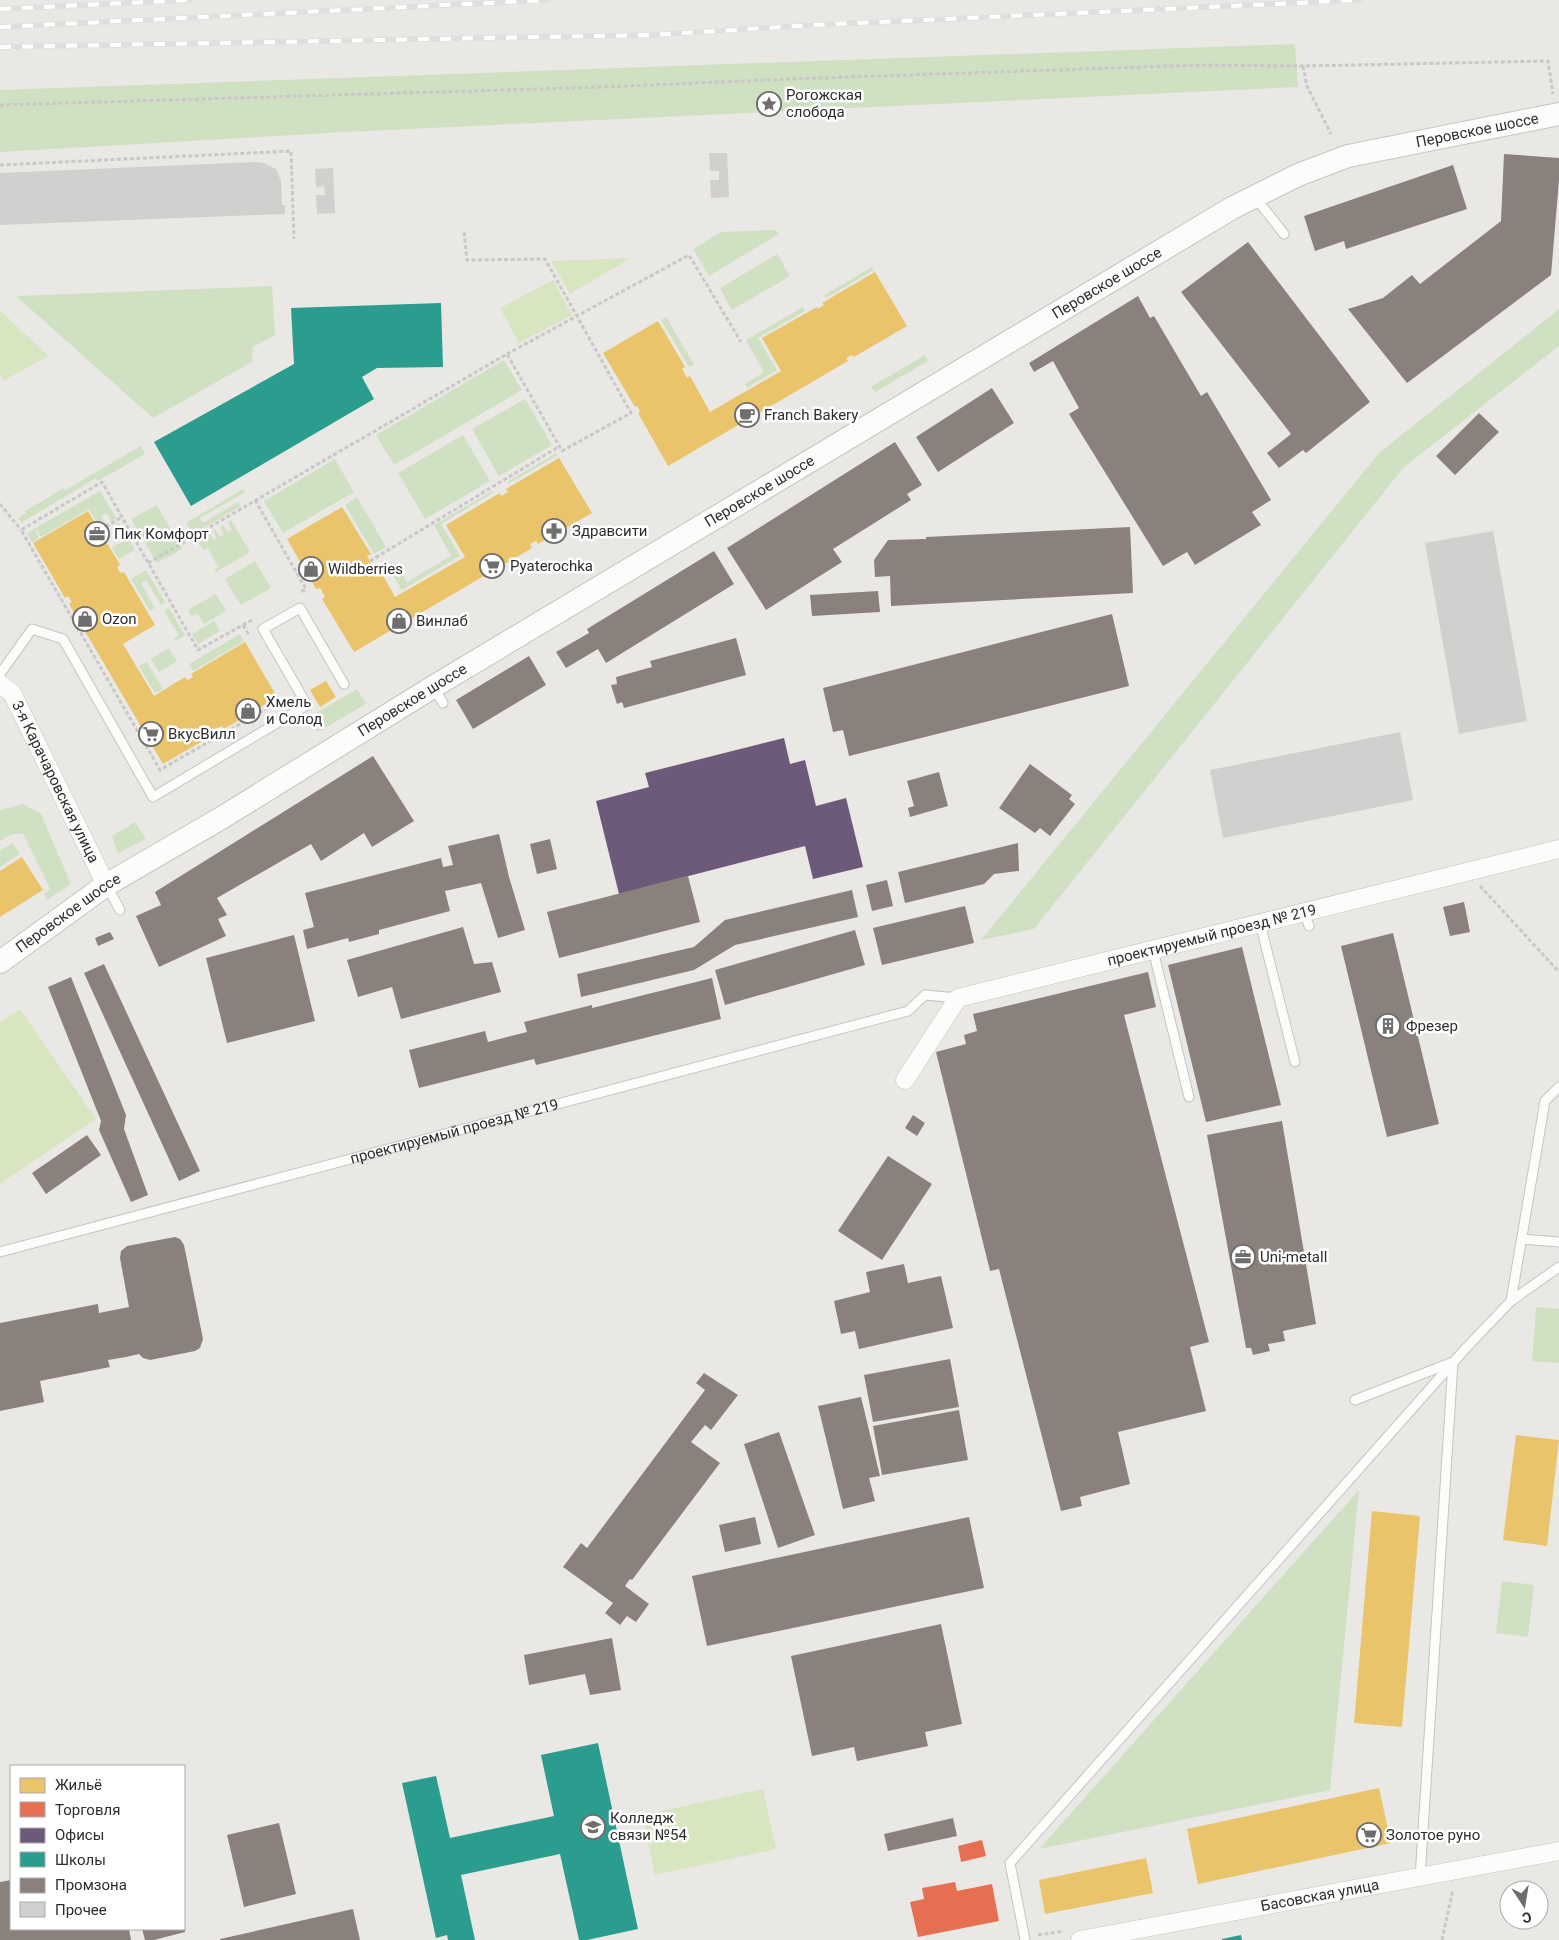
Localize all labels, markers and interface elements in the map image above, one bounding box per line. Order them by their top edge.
place label: Рогожская слобода [786,86,862,121]
place icon: Рогожская слобода [756,91,782,117]
street label: Перовское шоссе [1414,109,1540,151]
street label: Перовское шоссе [1049,243,1165,323]
cafe icon: Franch Bakery [734,402,760,428]
place label: Franch Bakery [764,406,858,424]
street label: Перовское шоссе [701,451,818,531]
pharmacy icon: Здравсити [541,518,567,544]
office icon: Пик Комфорт [84,521,110,547]
place label: Здравсити [572,522,648,540]
place label: Пик Комфорт [114,525,209,543]
supermarket icon: Pyaterochka [479,553,505,579]
shop icon: Wildberries [298,556,324,582]
place label: Pyaterochka [510,557,593,575]
place label: Wildberries [328,560,403,578]
shop icon: Ozon [72,606,98,632]
shop icon: Винлаб [386,608,412,634]
place label: Ozon [102,610,136,628]
place label: Винлаб [416,612,468,630]
street label: Перовское шоссе [355,660,470,740]
place label: Хмель и Солод [266,693,322,728]
street label: 3-я Карачаровская улица [8,698,103,866]
shop icon: Хмель и Солод [235,698,261,724]
supermarket icon: ВкусВилл [138,721,164,747]
place label: ВкусВилл [168,725,236,743]
street label: Перовское шоссе [12,869,124,957]
street label: проектируемый проезд № 219 [1105,901,1318,970]
building icon: Фрезер [1375,1013,1401,1039]
place label: Фрезер [1406,1017,1458,1035]
street label: проектируемый проезд № 219 [348,1095,560,1168]
office icon: Uni-metall [1230,1244,1256,1270]
place label: Uni-metall [1260,1248,1327,1266]
legend [10,1765,185,1930]
text: Жильё [55,1776,102,1794]
text: Торговля [55,1801,120,1819]
place label: Колледж связи №54 [610,1809,688,1844]
school or university icon: Колледж связи №54 [580,1814,606,1840]
supermarket icon: Золотое руно [1356,1822,1382,1848]
text: Офисы [55,1826,104,1844]
place label: Золотое руно [1386,1826,1480,1844]
text: Школы [55,1851,106,1869]
text: Промзона [55,1876,127,1894]
street label: Басовская улица [1259,1876,1381,1915]
north arrow [1499,1880,1549,1930]
text: Прочее [55,1901,107,1919]
text: С [1521,1909,1533,1926]

